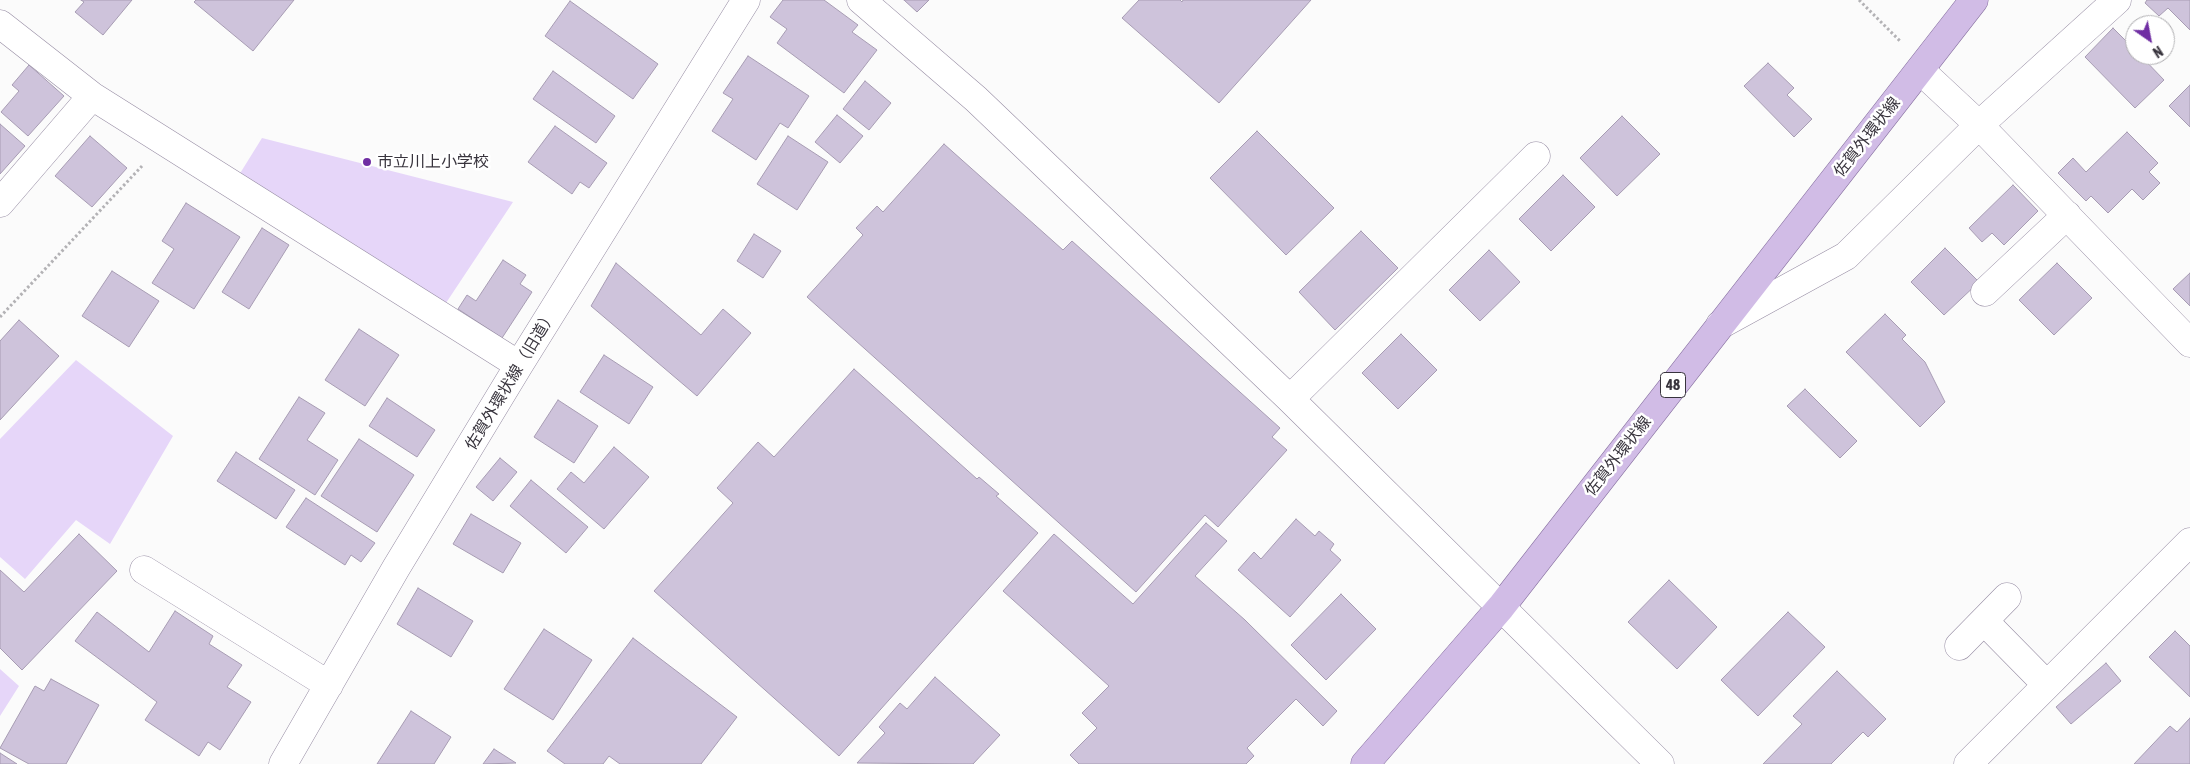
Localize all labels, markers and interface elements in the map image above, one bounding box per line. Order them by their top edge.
north arrow [2125,15,2175,65]
text: N [2150,43,2165,61]
street label: 佐賀外環状線 [1830,93,1904,181]
place label: 市立川上小学校 [377,152,489,172]
marker: 市立川上小学校 [361,156,373,168]
street label: 佐賀外環状線（旧道） [462,306,560,454]
road number: 48 [1660,372,1686,398]
street label: 佐賀外環状線 [1581,412,1655,500]

